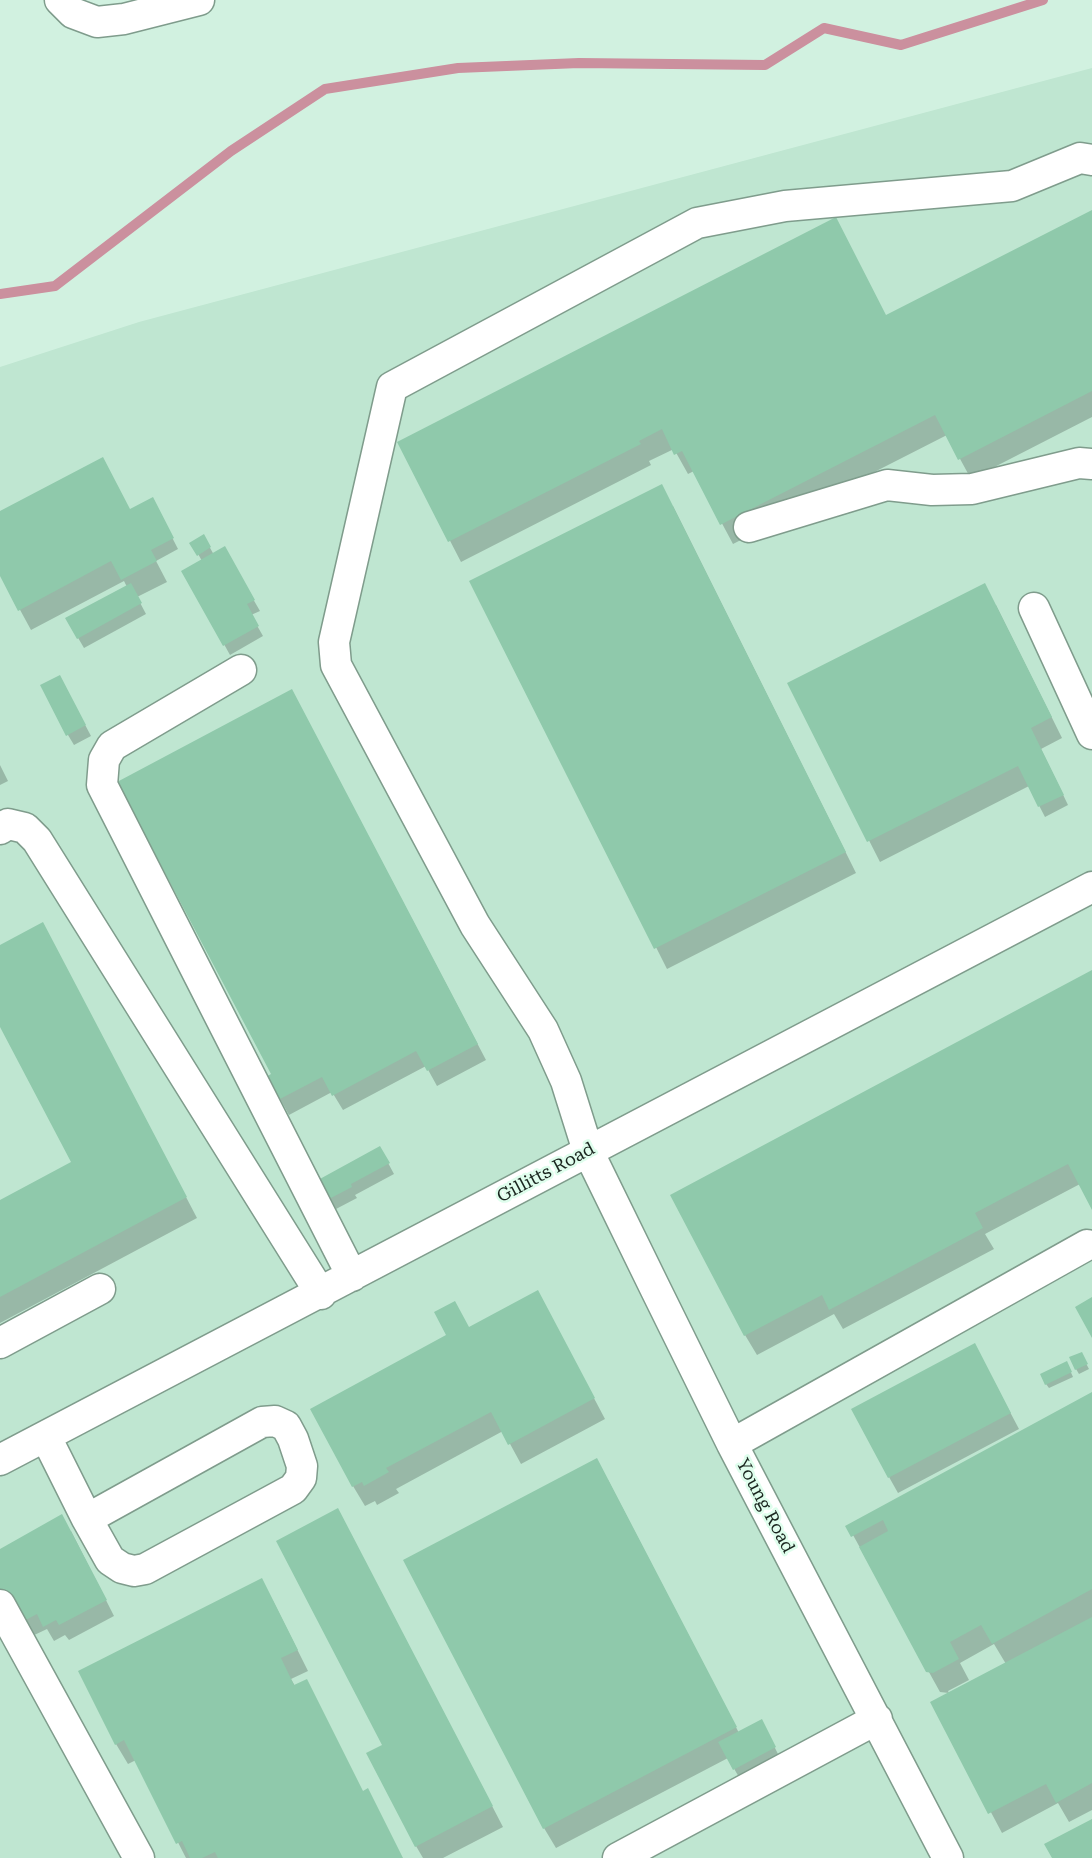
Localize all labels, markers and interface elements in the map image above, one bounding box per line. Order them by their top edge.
street label: Gillitts Road [493,1138,599,1208]
street label: Young Road [731,1455,799,1557]

